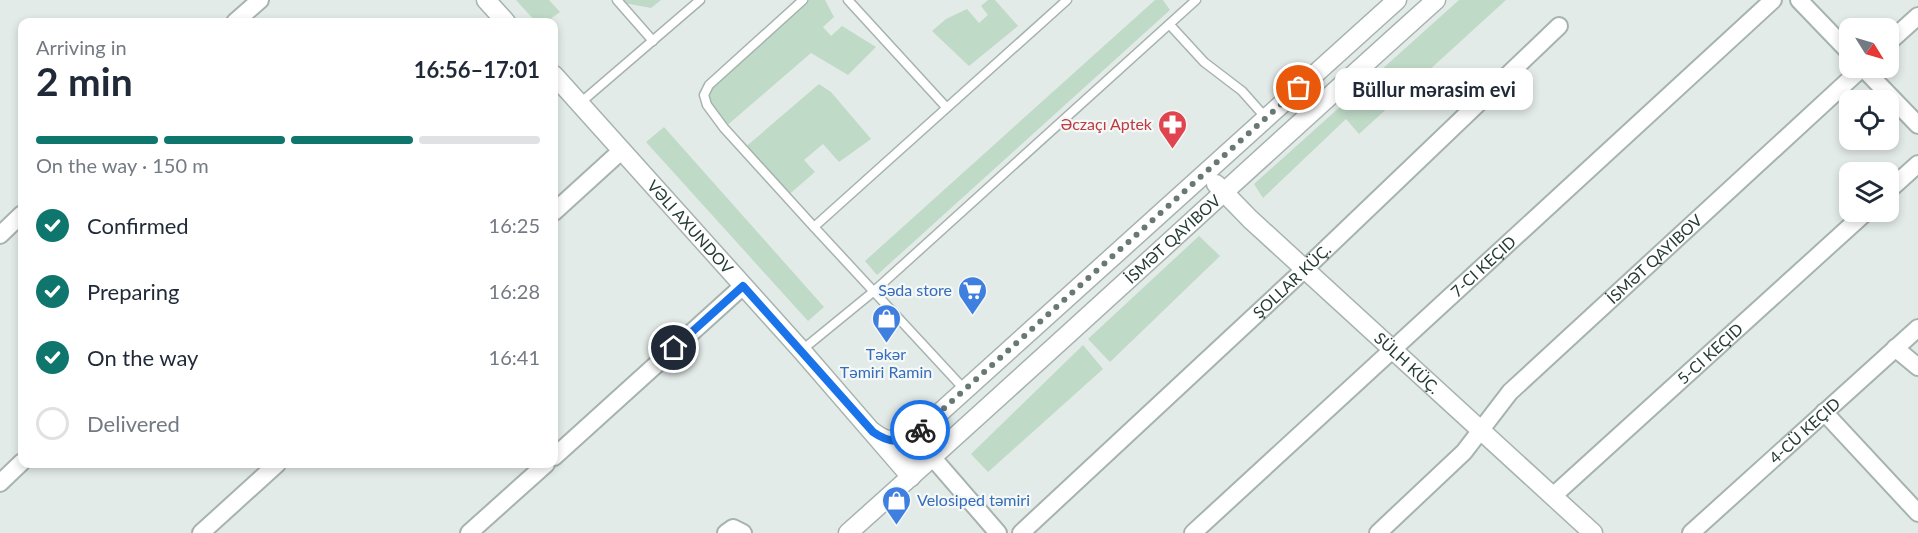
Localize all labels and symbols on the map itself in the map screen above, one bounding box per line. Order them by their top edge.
north arrow [1839,18,1899,78]
pin [1273,62,1324,113]
callout: Büllur mərasim evi [1335,67,1533,109]
pharmacy icon: Əczaçı Aptek [1157,108,1189,150]
place label: Əczaçı Aptek [1061,114,1153,133]
street label: VƏLI AXUNDOV [644,176,738,277]
street label: İSMƏT QAYIBOV [1121,190,1224,287]
street label: İSMƏT QAYIBOV [1603,210,1706,307]
street label: 7-CI KEÇID [1446,231,1519,301]
street label: ŞOLLAR KÜÇ. [1249,240,1334,322]
supermarket icon: Səda store [957,274,989,316]
place label: Səda store [878,280,952,299]
shop icon: Tәkәr Tәmiri Ramin [870,302,902,344]
street label: 5-CI KEÇID [1673,319,1746,388]
pin [648,322,699,373]
street label: SÜLH KÜÇ. [1371,328,1444,397]
place label: Tәkәr Tәmiri Ramin [840,344,932,381]
street label: 4-CÜ KEÇID [1765,393,1844,467]
courier [890,400,950,460]
shop icon: Velosiped təmiri [880,484,912,526]
place label: Velosiped təmiri [917,490,1030,509]

